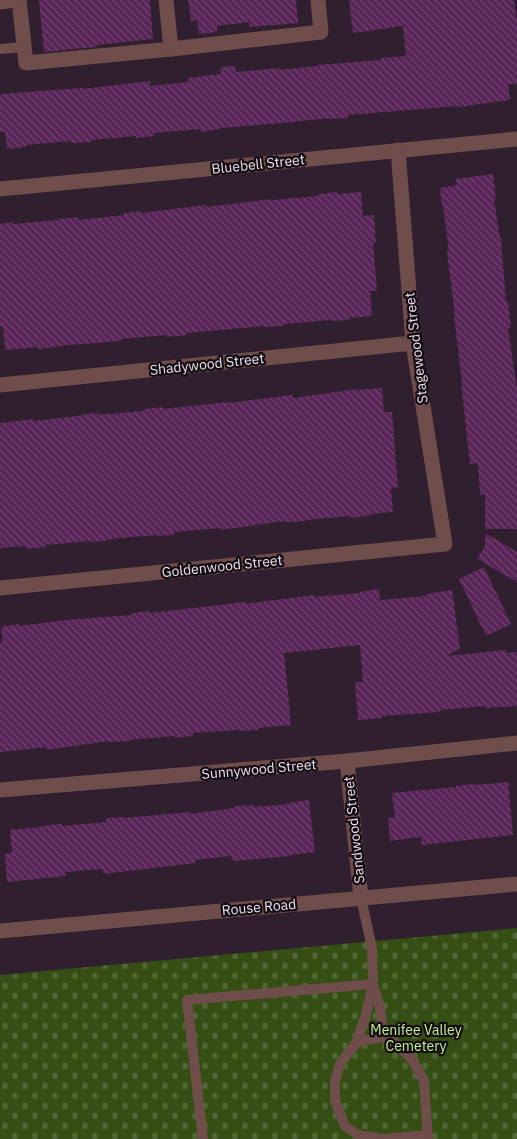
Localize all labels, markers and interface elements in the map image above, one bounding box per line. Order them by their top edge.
street label: Bluebell Street [210,150,306,178]
street label: Stagewood Street [400,291,432,405]
street label: Shadywood Street [149,349,265,379]
street label: Goldenwood Street [161,551,283,581]
street label: Sunnywood Street [201,755,317,783]
street label: Sandwood Street [339,775,369,885]
street label: Rouse Road [221,895,297,919]
park label: Menifee Valley Cemetery [370,1021,462,1055]

